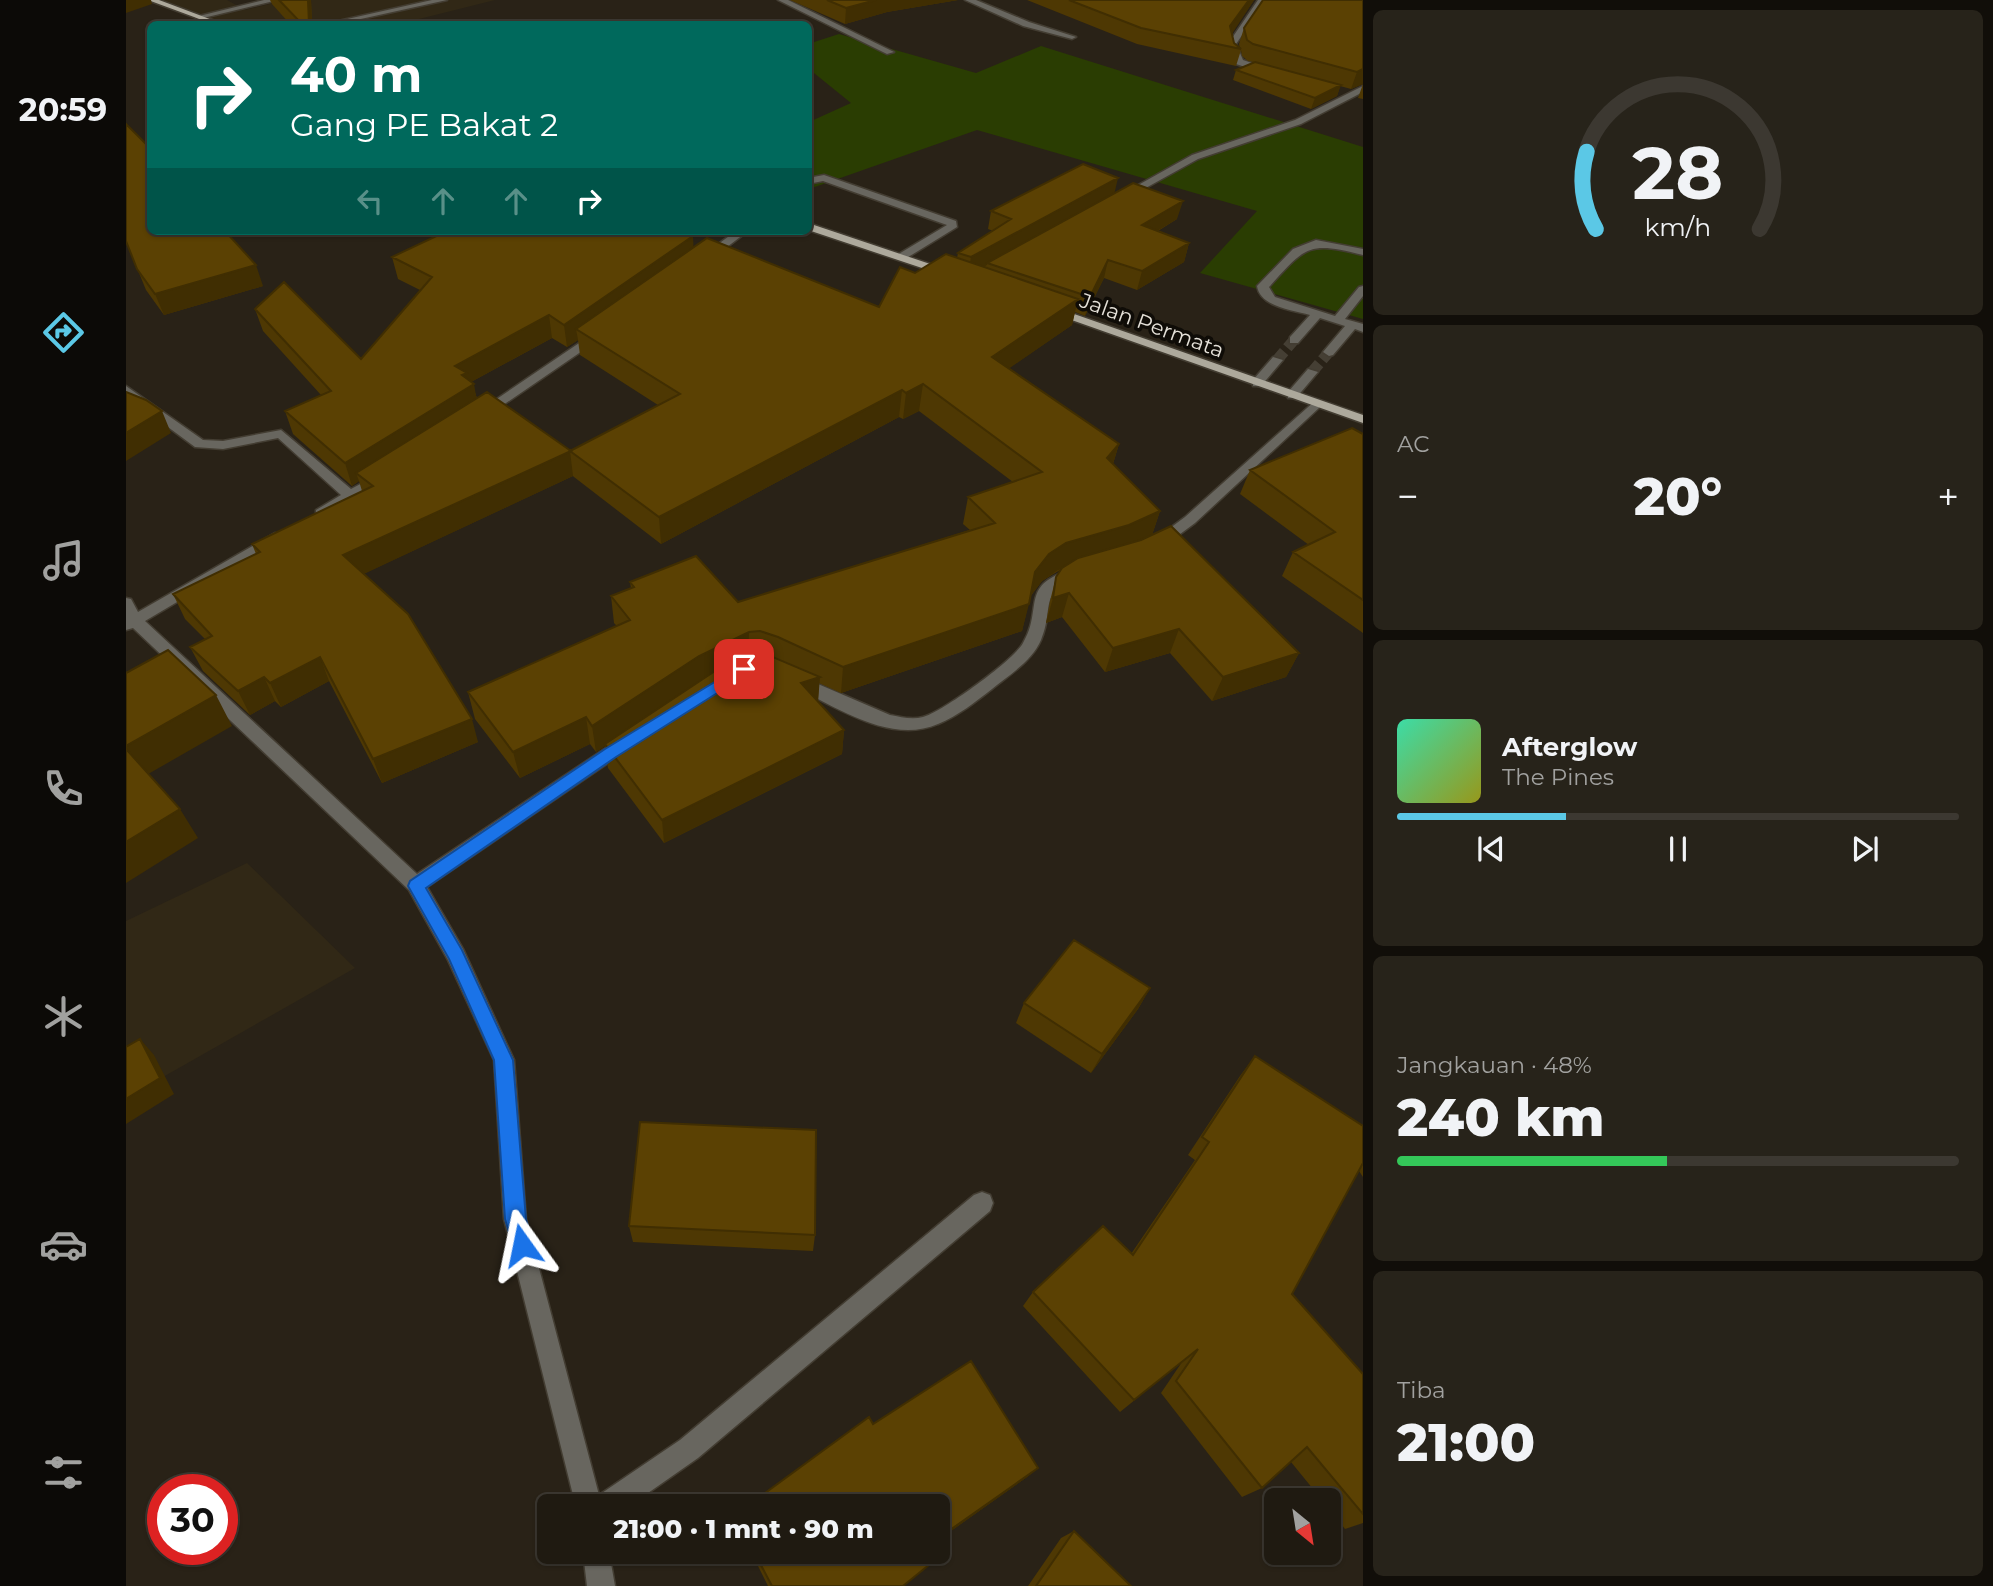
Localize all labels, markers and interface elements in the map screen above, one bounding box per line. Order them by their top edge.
text: 40 m [290,45,422,104]
icon: right [175,49,266,140]
text: 20:59 [19,90,107,129]
text: Gang PE Bakat 2 [290,105,558,144]
text: 28 [1633,129,1724,217]
icon: left [351,182,389,220]
icon: ahead [424,182,462,220]
icon: ahead [497,182,535,220]
icon: right [570,182,608,220]
text: km/h [1645,211,1711,241]
street label: Jalan Permata [1076,287,1227,363]
icon: directions [39,308,88,357]
text: AC [1397,430,1430,458]
text: 20° [1634,465,1722,528]
text: − [1397,473,1419,520]
text: + [1937,473,1959,520]
icon: music [39,536,88,585]
pin [714,639,774,699]
icon: arrive [725,650,763,688]
text: Afterglow [1502,731,1637,763]
text: The Pines [1502,763,1614,791]
icon: phone [39,764,88,813]
icon: previous [1472,830,1510,868]
icon: pause [1659,830,1697,868]
icon: next [1846,830,1884,868]
icon: climate [39,992,88,1041]
text: Jangkauan · 48% [1397,1051,1592,1079]
text: 240 km [1397,1086,1604,1149]
position arrow [485,1208,559,1282]
icon: car [39,1220,88,1269]
text: Tiba [1397,1376,1445,1404]
text: 21:00 [1397,1411,1535,1474]
icon: filters [39,1448,88,1497]
speed limit sign: 30 [147,1474,238,1565]
north arrow [1264,1488,1340,1564]
map controls [1264,1488,1341,1565]
text: 21:00 · 1 mnt · 90 m [613,1513,874,1545]

